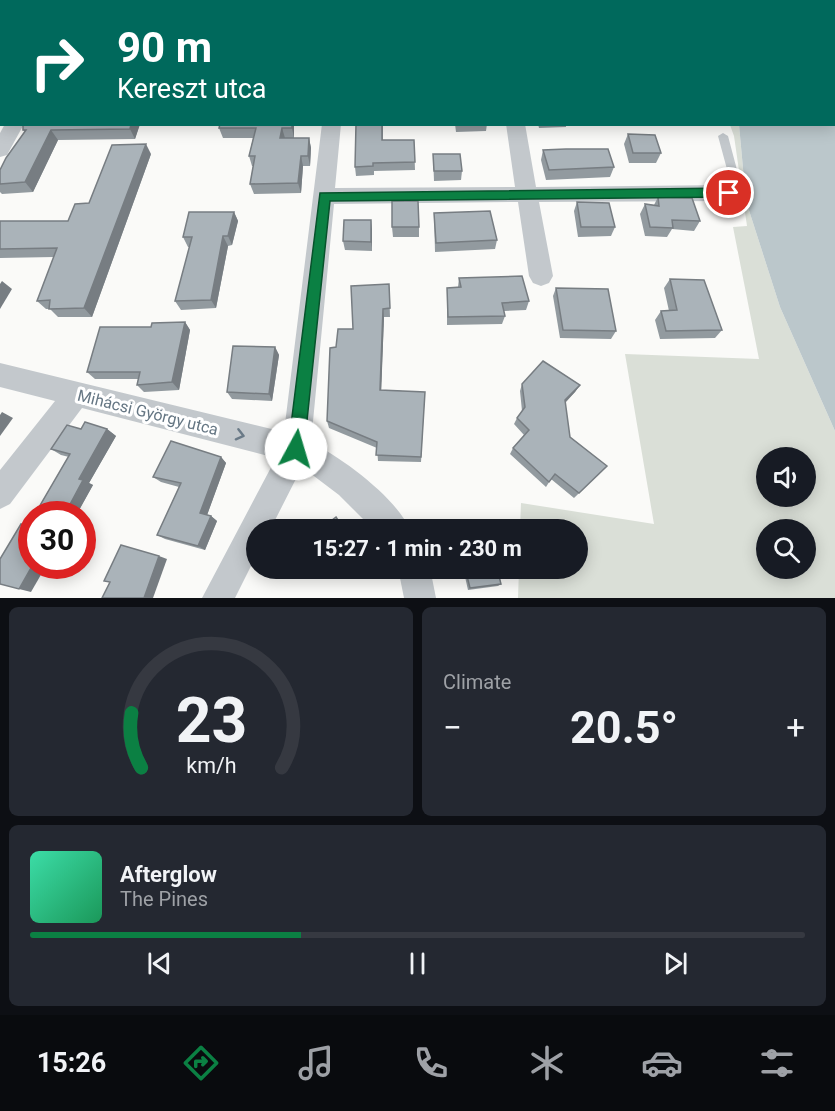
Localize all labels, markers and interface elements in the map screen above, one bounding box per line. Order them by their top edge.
text: 90 m [117,23,212,72]
icon: right [18,24,96,102]
text: Kereszt utca [117,73,267,105]
pin [703,167,754,218]
icon: arrive [712,176,745,209]
street label: Mihácsi György utca [76,386,220,439]
position arrow [264,417,328,481]
one-way arrow [235,427,245,440]
map controls [756,447,816,579]
button: sound [756,447,816,507]
speed limit sign: 30 [18,501,96,579]
button: search [756,519,816,579]
text: 15:27 · 1 min · 230 m [312,536,522,561]
text: Climate [443,670,511,694]
text: 23 [175,684,247,757]
text: 20.5° [570,701,678,754]
text: − [443,708,462,747]
text: + [786,708,805,747]
text: km/h [186,754,236,779]
text: Afterglow [120,862,217,887]
text: The Pines [120,887,208,911]
icon: previous [143,947,176,980]
icon: pause [401,947,434,980]
icon: next [659,947,692,980]
icon: directions [180,1042,222,1084]
icon: music [295,1042,337,1084]
icon: phone [410,1042,452,1084]
icon: climate [526,1042,568,1084]
icon: car [641,1042,683,1084]
icon: filters [756,1042,798,1084]
text: 15:26 [37,1047,106,1079]

